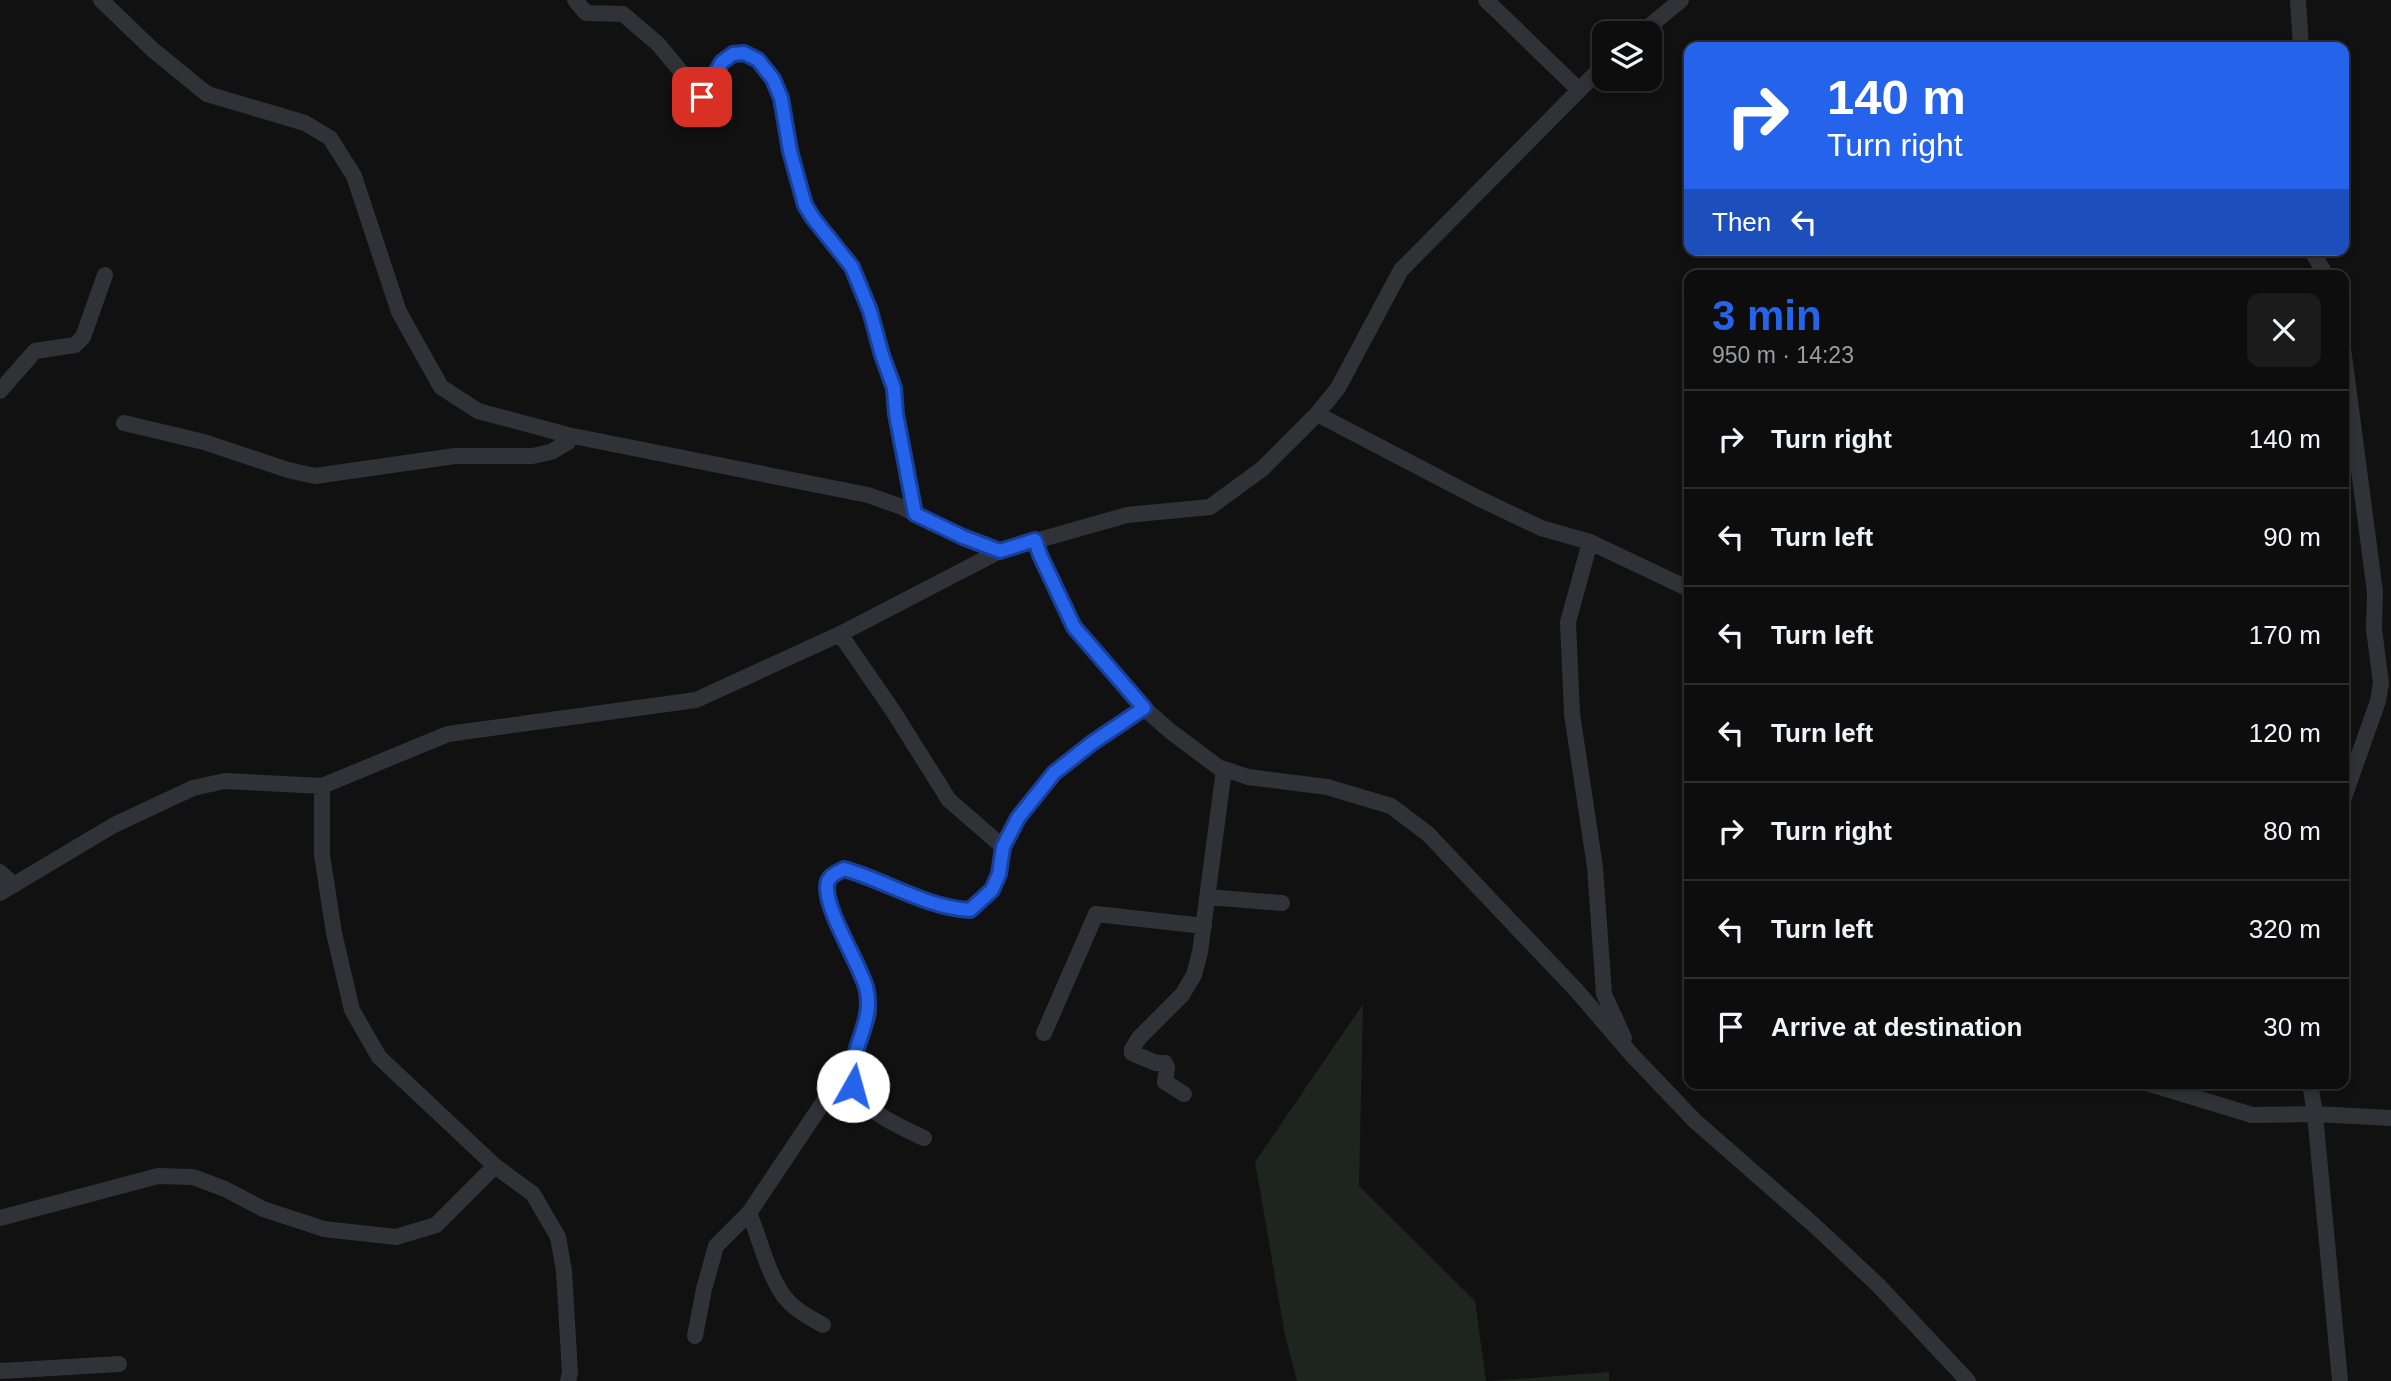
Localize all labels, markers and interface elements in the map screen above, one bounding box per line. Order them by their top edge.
map controls [1592,21,1662,91]
button: layers [1592,21,1662,91]
pin [672,67,732,127]
icon: right [1712,70,1803,161]
text: 140 m [1827,70,1966,124]
icon: arrive [683,78,721,116]
text: Turn right [1827,127,1963,163]
icon: left [1785,203,1823,241]
text: Then [1712,207,1771,237]
text: 3 min [1712,292,1822,339]
button: close [2247,293,2321,367]
text: 950 m · 14:23 [1712,342,1854,368]
icon: right [1712,420,1750,458]
text: Turn right [1771,424,1892,454]
text: 140 m [2249,424,2321,454]
icon: left [1712,518,1750,556]
text: Turn left [1771,522,1873,552]
text: 90 m [2263,522,2321,552]
icon: left [1712,616,1750,654]
text: Turn left [1771,620,1873,650]
text: 170 m [2249,620,2321,650]
icon: left [1712,714,1750,752]
text: Turn left [1771,718,1873,748]
text: 120 m [2249,718,2321,748]
icon: right [1712,812,1750,850]
text: Turn right [1771,816,1892,846]
text: 80 m [2263,816,2321,846]
icon: left [1712,910,1750,948]
text: Turn left [1771,914,1873,944]
text: 320 m [2249,914,2321,944]
icon: arrive [1712,1008,1750,1046]
text: Arrive at destination [1771,1012,2022,1042]
text: 30 m [2263,1012,2321,1042]
position arrow [816,1049,890,1123]

